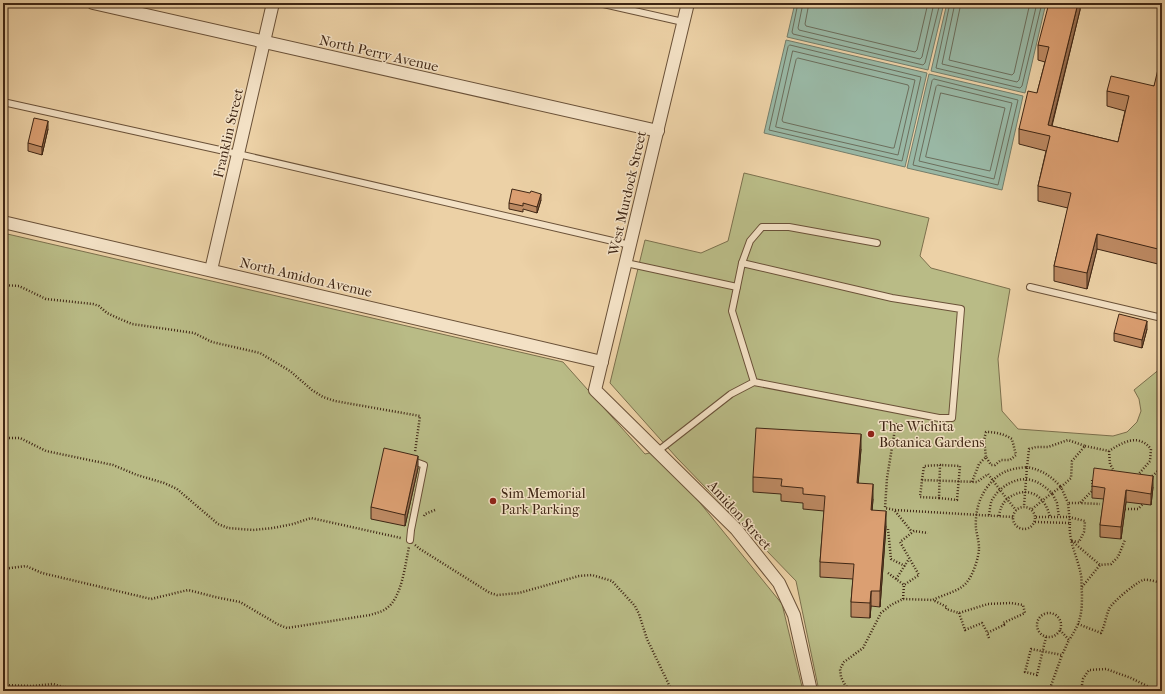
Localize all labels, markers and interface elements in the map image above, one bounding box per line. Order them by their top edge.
street label: North Perry Avenue [318,31,440,75]
street label: Franklin Street [210,87,247,180]
street label: West Murdock Street [605,129,650,258]
street label: North Amidon Avenue [238,254,374,301]
place label: The Wichita Botanica Gardens [879,418,984,451]
marker: The Wichita Botanica Gardens [866,429,876,439]
street label: Amidon Street [703,476,775,554]
place label: Sim Memorial Park Parking [501,485,586,518]
marker: Sim Memorial Park Parking [488,496,498,506]

